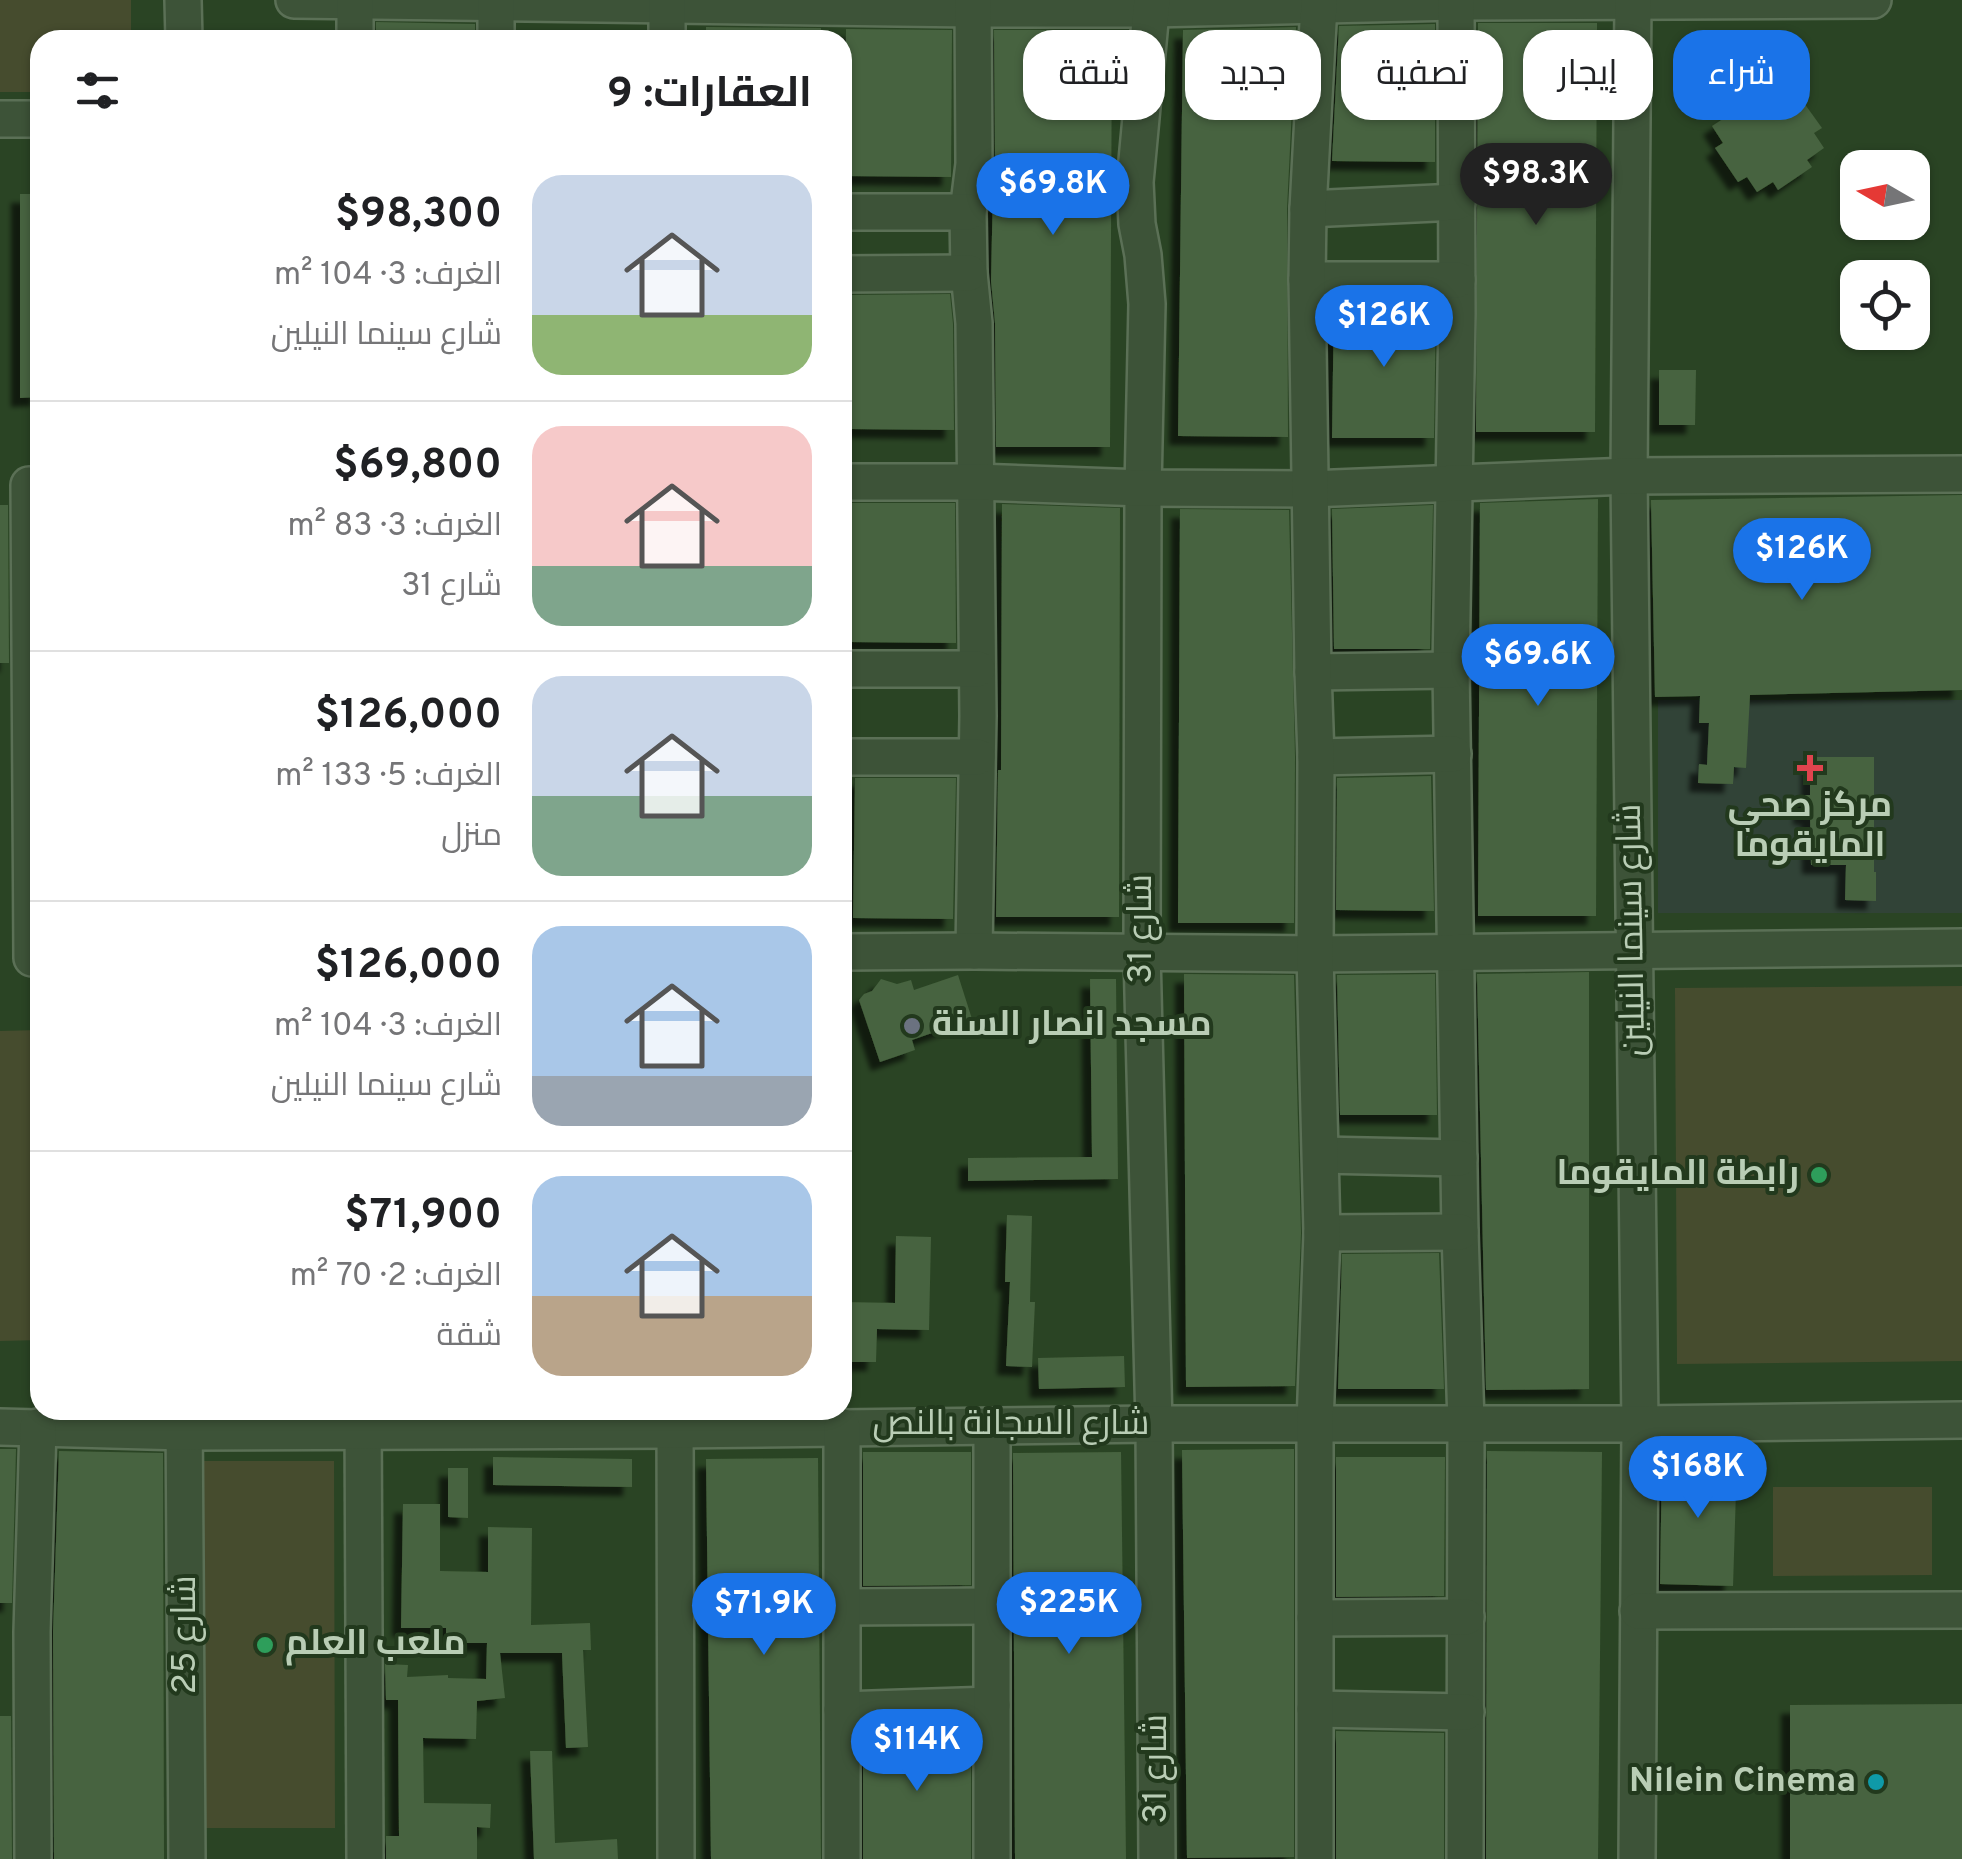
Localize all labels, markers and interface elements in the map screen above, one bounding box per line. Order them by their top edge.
chip: شقة [1023,30,1165,120]
chip: جديد [1185,30,1321,120]
chip: تصفية [1341,30,1503,120]
chip: إيجار [1523,30,1653,120]
chip: شراء [1673,30,1810,120]
icon: filters [70,63,125,118]
text: العقارات: 9 [607,69,812,122]
pin: $98.3K [1455,143,1617,228]
north arrow [1840,150,1930,240]
map controls [1840,150,1930,350]
pin: $69.8K [972,153,1134,238]
text: $98.3K [1482,155,1590,195]
text: $69.8K [998,165,1108,205]
text: $98,300 [335,189,502,242]
icon: home [612,215,732,335]
text: الغرف: 3 · 104 m² [274,256,502,296]
button: locate [1840,260,1930,350]
pin: $126K [1314,285,1454,370]
text: $126K [1337,297,1431,337]
text: شارع سينما النيلين [271,316,502,356]
text: $69,800 [333,440,502,493]
icon: home [612,466,732,586]
text: الغرف: 3 · 83 m² [287,507,502,547]
pin: $126K [1732,518,1872,603]
text: $126K [1755,530,1849,570]
text: شارع 31 [401,567,502,607]
pin: $69.6K [1457,624,1619,709]
text: $69.6K [1484,636,1592,676]
text: $126,000 [315,690,502,743]
icon: home [612,716,732,836]
marker: مركز صحي المايقوما [1797,755,1823,781]
text: الغرف: 5 · 133 m² [275,757,502,797]
place label: مركز صحي المايقوما [1728,785,1892,869]
street label: شارع سينما النيلين [1609,803,1657,1057]
text: منزل [441,817,502,857]
street label: شارع 31 [1120,874,1164,984]
text: $126,000 [315,940,502,993]
icon: home [612,966,732,1086]
place label: مسجد انصار السنة [932,1004,1212,1048]
text: الغرف: 3 · 104 m² [274,1007,502,1047]
marker: مسجد انصار السنة [901,1015,923,1037]
text: شارع سينما النيلين [271,1067,502,1107]
place label: رابطة المايقوما [1556,1153,1799,1197]
marker: رابطة المايقوما [1808,1164,1830,1186]
text: $71,900 [344,1190,502,1243]
icon: home [612,1216,732,1336]
text: الغرف: 2 · 70 m² [290,1257,502,1297]
text: شقة [437,1317,502,1357]
street label: شارع السجانة بالنص [873,1403,1149,1447]
pin: $168K [1628,1436,1768,1521]
text: $168K [1651,1448,1745,1488]
pin: $225K [999,1572,1139,1657]
pin: $71.9K [683,1573,845,1658]
street label: شارع 25 [164,1575,208,1695]
text: $225K [1019,1584,1119,1624]
text: $71.9K [714,1585,814,1625]
place label: ملعب العلم [285,1623,466,1667]
marker: ملعب العلم [254,1634,276,1656]
pin: $114K [847,1709,987,1794]
street label: شارع 31 [1135,1714,1179,1824]
text: $114K [873,1721,961,1761]
place label: Nilein Cinema [1629,1760,1856,1804]
marker: Nilein Cinema [1865,1771,1887,1793]

